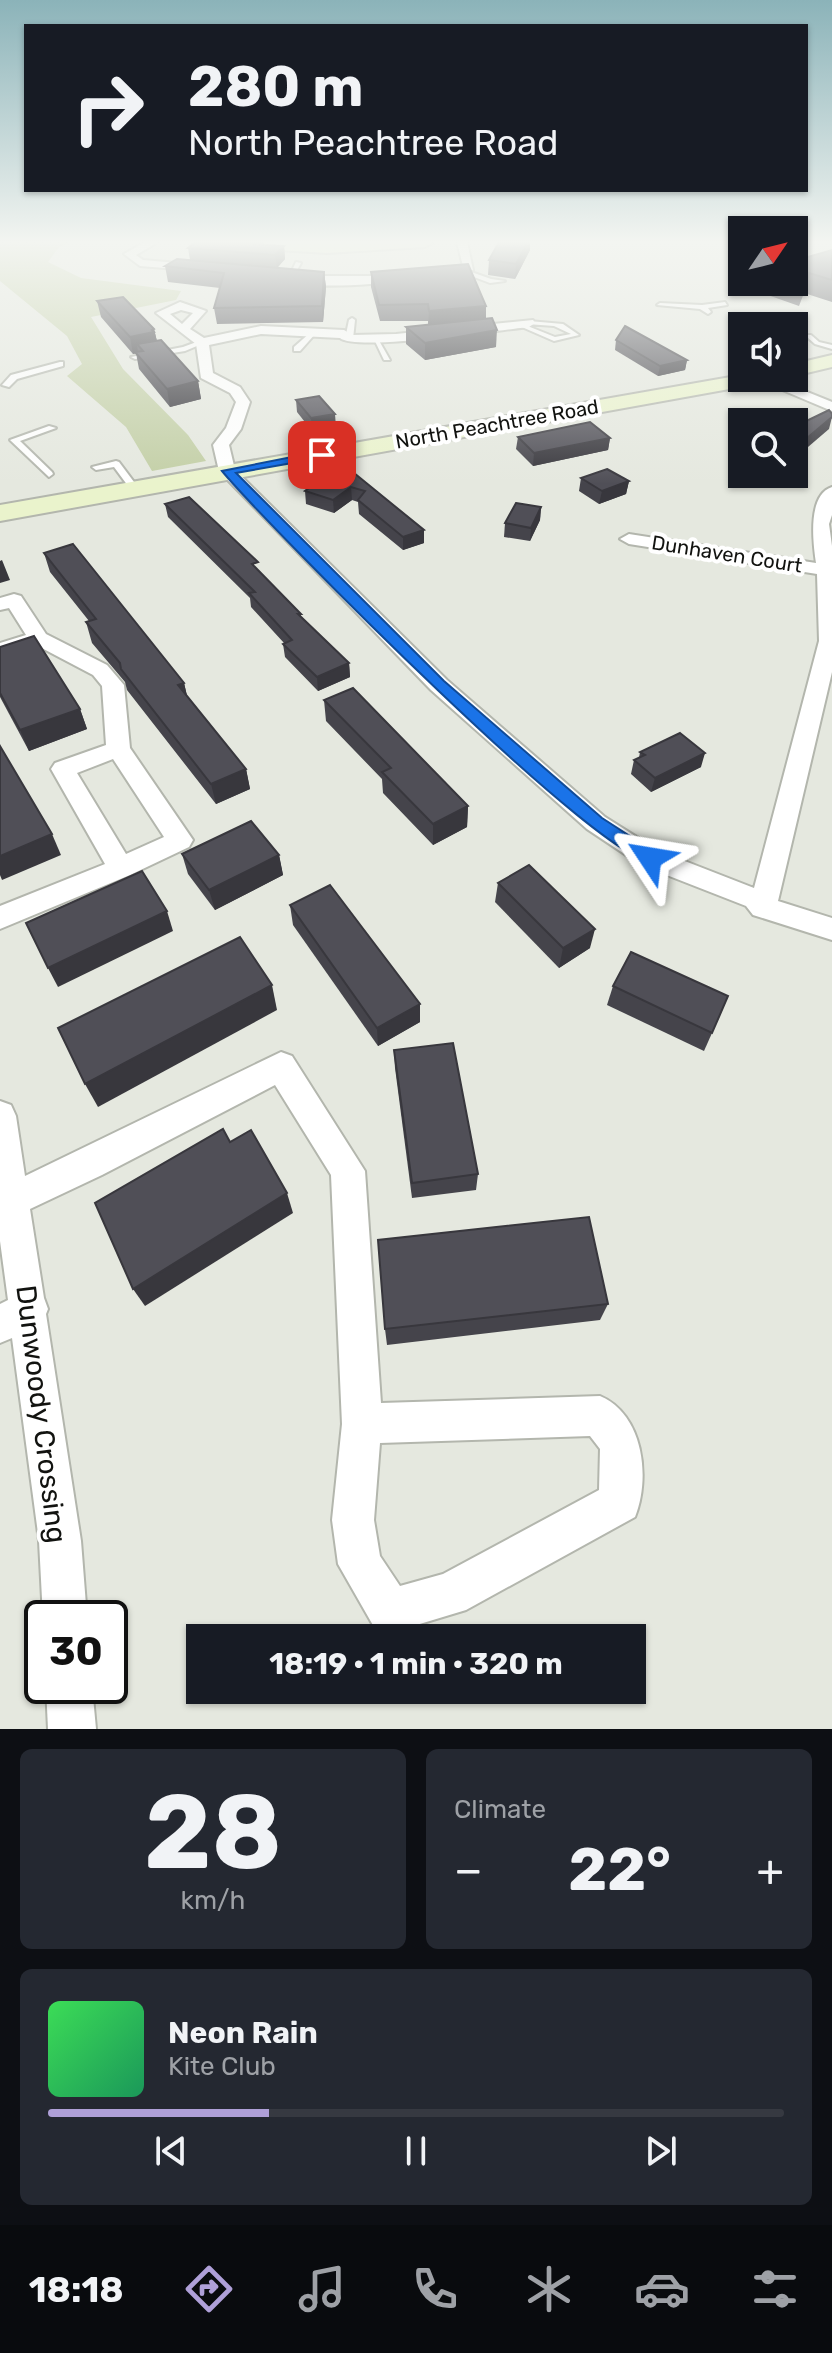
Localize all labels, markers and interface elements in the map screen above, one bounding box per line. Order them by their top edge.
text: 280 m [188,54,364,120]
icon: right [56,56,160,160]
text: North Peachtree Road [188,121,558,164]
north arrow [728,216,808,296]
map controls [728,216,808,488]
button: sound [728,312,808,392]
street label: North Peachtree Road [394,394,600,454]
button: search [728,408,808,488]
pin [288,421,356,489]
icon: arrive [300,433,344,477]
street label: Dunhaven Court [650,530,804,578]
position arrow [608,816,692,900]
street label: Dunwoody Crossing [9,1283,74,1545]
speed limit sign: 30 [24,1600,128,1704]
text: 18:19 · 1 min · 320 m [269,1646,563,1682]
text: 28 [144,1771,282,1894]
text: Climate [454,1794,546,1825]
text: 22° [568,1834,671,1905]
text: − [454,1844,483,1896]
text: + [757,1844,784,1896]
text: km/h [181,1885,245,1916]
text: Neon Rain [168,2015,318,2051]
text: Kite Club [168,2051,276,2082]
icon: previous [149,2129,193,2173]
icon: pause [394,2129,438,2173]
icon: next [639,2129,683,2173]
icon: directions [181,2261,237,2317]
icon: music [294,2261,350,2317]
icon: phone [407,2261,463,2317]
icon: climate [521,2261,577,2317]
icon: car [634,2261,690,2317]
icon: filters [747,2261,803,2317]
text: 18:18 [29,2268,124,2311]

